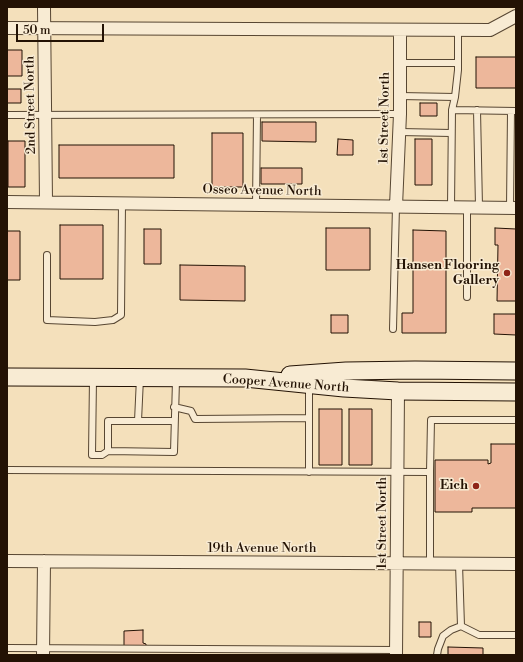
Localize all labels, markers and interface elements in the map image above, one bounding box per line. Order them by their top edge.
scale bar [18,16,106,42]
text: 50 m [23,23,51,38]
street label: 2nd Street North [22,56,40,154]
street label: 1st Street North [376,72,394,164]
street label: Osseo Avenue North [202,182,322,200]
place label: Hansen Flooring Gallery [396,258,499,289]
marker: Hansen Flooring Gallery [502,268,512,278]
street label: Cooper Avenue North [222,372,350,396]
street label: 1st Street North [375,477,391,569]
place label: Eich [440,478,468,494]
marker: Eich [471,481,481,491]
street label: 19th Avenue North [207,541,317,557]

